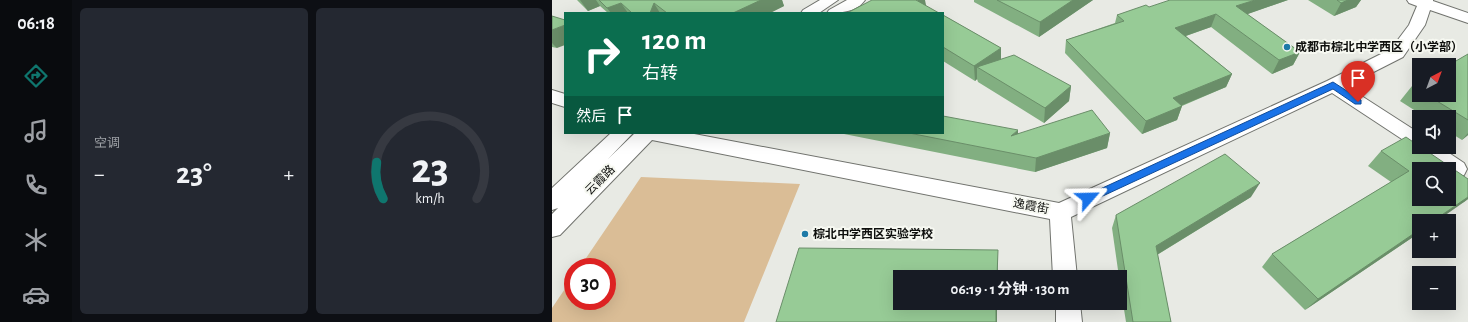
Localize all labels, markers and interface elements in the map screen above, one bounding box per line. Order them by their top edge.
text: 06:18 [17,15,55,33]
text: 120 m [642,27,707,55]
icon: right [576,28,628,80]
place label: 成都市棕北中学西区（小学部） [1295,40,1463,53]
marker: 成都市棕北中学西区（小学部） [1282,42,1292,52]
north arrow [1412,58,1456,102]
map controls [1412,58,1456,310]
pin [1341,61,1375,102]
icon: directions [22,62,50,90]
text: 右转 [642,65,678,83]
icon: arrive [1347,67,1369,89]
icon: arrive [614,104,636,126]
text: 然后 [576,109,606,124]
button: sound [1412,110,1456,154]
icon: music [22,117,50,145]
text: 空调 [94,137,120,150]
text: 23 [411,149,449,190]
text: 23° [176,159,212,189]
street label: 云霞路 [582,162,617,197]
button: search [1412,162,1456,206]
text: − [94,163,105,185]
text: + [283,163,294,185]
icon: phone [22,171,50,199]
position arrow [1067,177,1109,219]
text: km/h [415,192,445,206]
street label: 逸霞街 [1012,196,1050,215]
button: + [1412,214,1456,258]
icon: climate [22,226,50,254]
place label: 棕北中学西区实验学校 [813,227,933,240]
marker: 棕北中学西区实验学校 [800,229,810,239]
speed limit sign: 30 [564,258,616,310]
button: − [1412,266,1456,310]
icon: car [22,281,50,309]
text: 06:19 · 1 分钟 · 130 m [951,282,1069,297]

